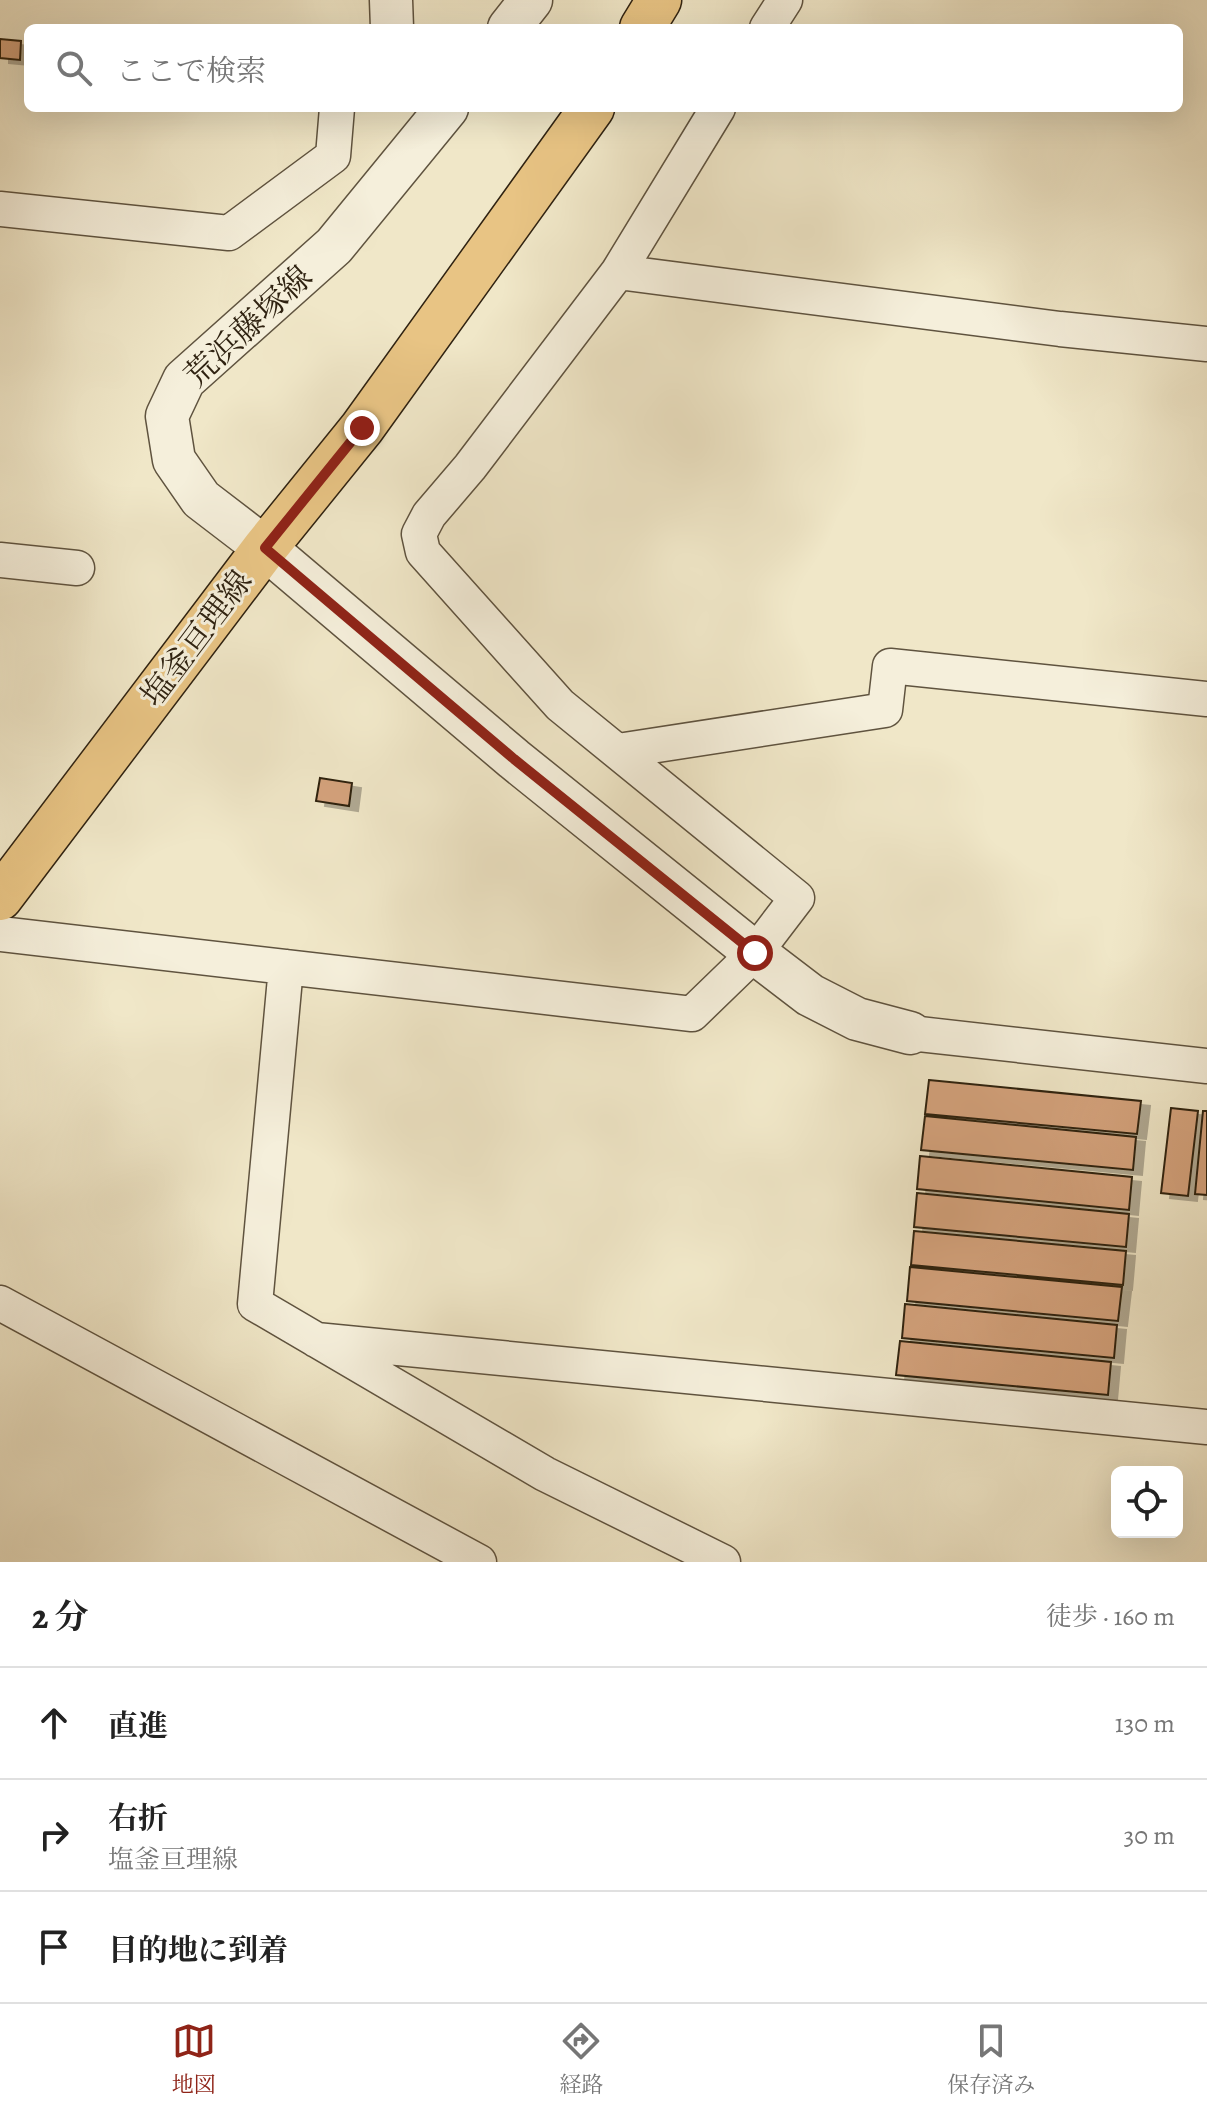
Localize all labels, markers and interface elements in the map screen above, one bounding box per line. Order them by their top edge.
search box [24,24,1183,112]
icon: search [52,46,96,90]
text: ここで検索 [116,51,266,91]
street label: 荒浜藤塚線 [174,255,322,397]
route end [344,410,380,446]
street label: 塩釜亘理線 [130,561,262,715]
route start [737,935,773,971]
map controls [1111,1466,1183,1538]
button: locate [1111,1466,1183,1538]
text: 2 分 [32,1593,88,1640]
text: 徒歩 · 160 m [1046,1599,1175,1634]
icon: ahead [32,1701,76,1745]
text: 直進 [108,1706,168,1746]
text: 130 m [1115,1706,1175,1741]
text: 右折 [108,1798,168,1838]
icon: right [32,1813,76,1857]
text: 30 m [1124,1818,1175,1853]
text: 塩釜亘理線 [108,1842,238,1877]
icon: arrive [32,1925,76,1969]
text: 目的地に到着 [108,1930,288,1970]
tab: 地図 [172,2019,216,2100]
tab: 経路 [559,2019,603,2100]
tab: 保存済み [947,2019,1035,2100]

